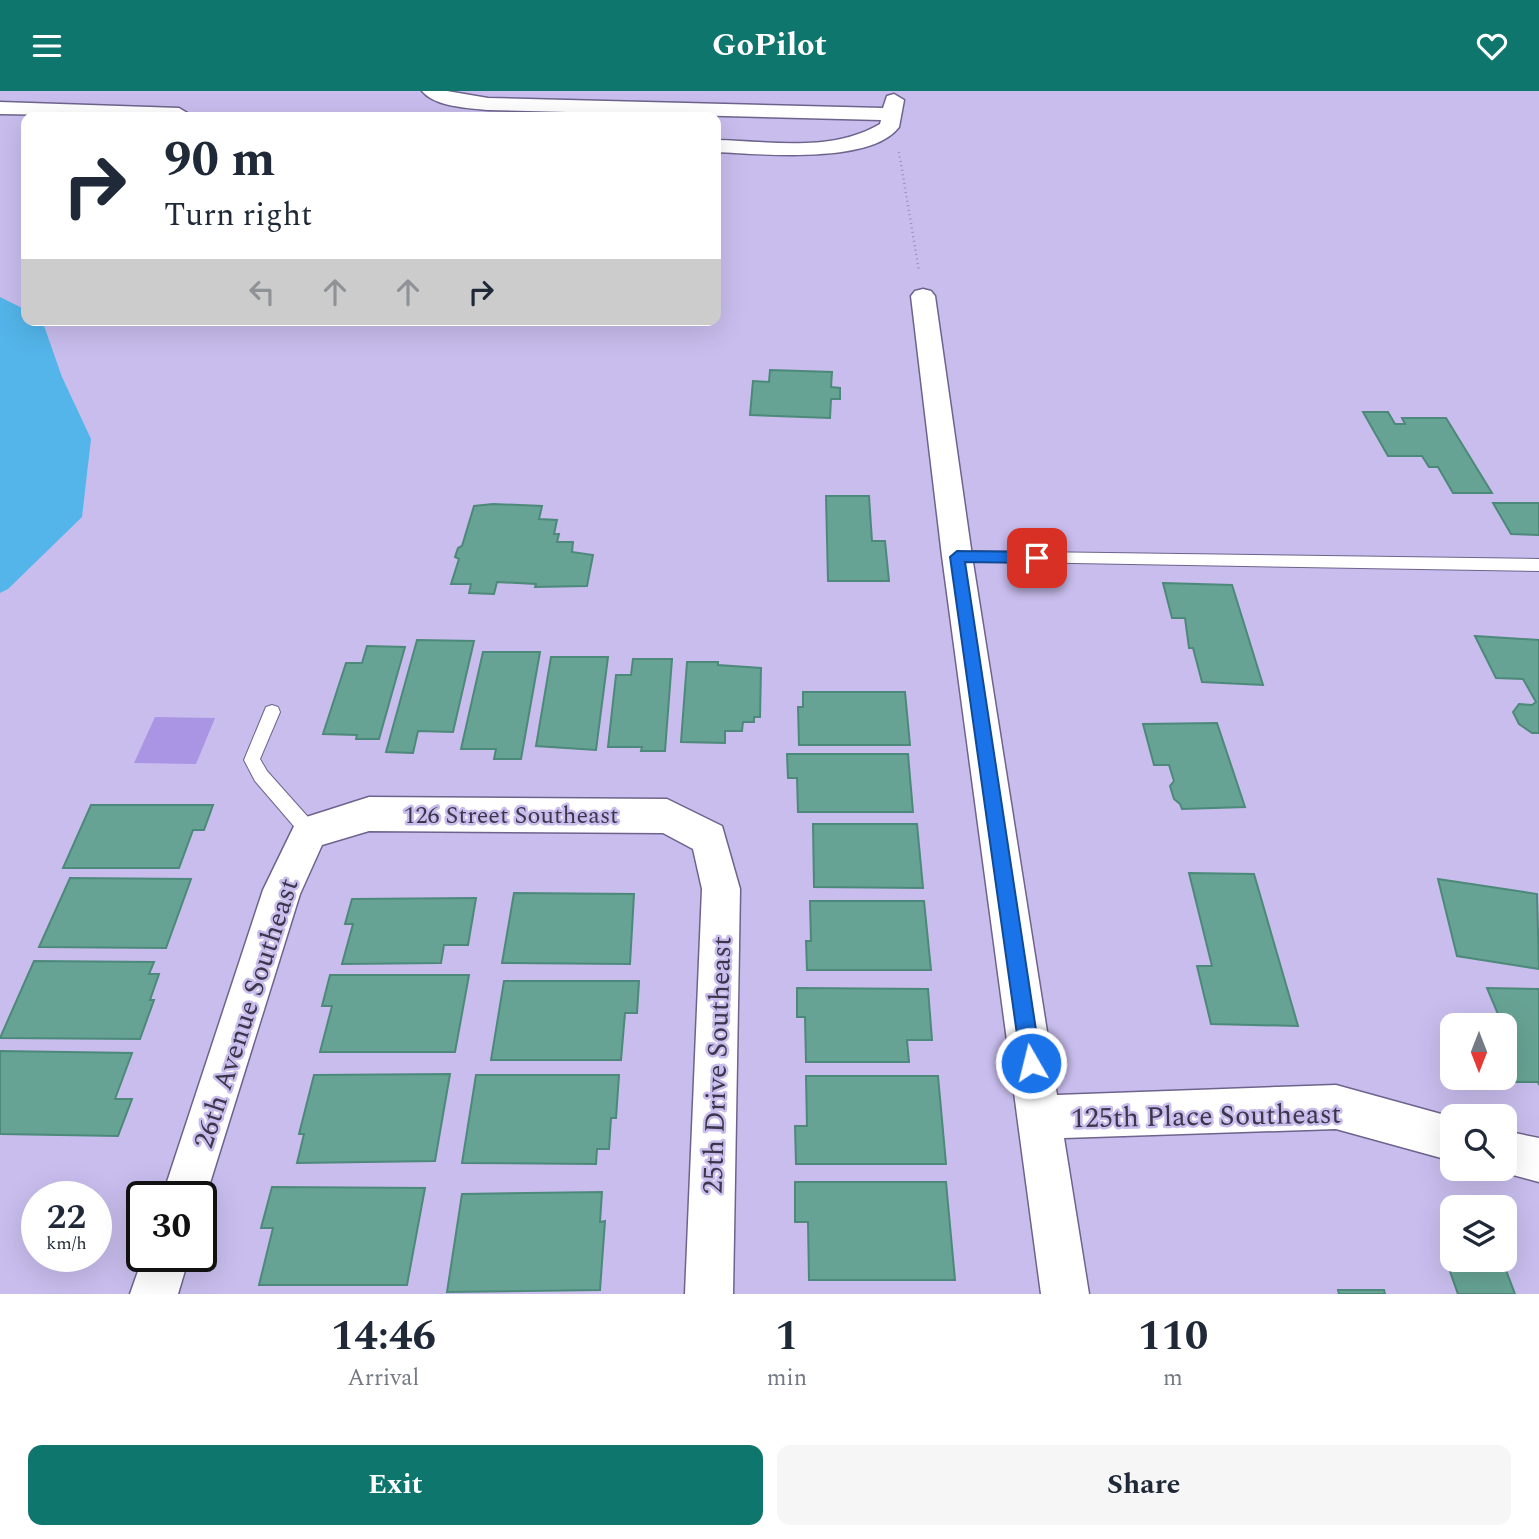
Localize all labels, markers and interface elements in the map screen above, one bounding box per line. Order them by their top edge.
text: GoPilot [712,21,827,70]
icon: menu [28,27,66,65]
icon: heart [1473,27,1511,65]
text: 90 m [164,123,275,198]
icon: right [49,140,140,231]
text: Turn right [164,191,312,240]
icon: left [243,273,281,311]
icon: ahead [316,273,354,311]
icon: ahead [389,273,427,311]
icon: right [462,273,500,311]
pin [1007,528,1067,588]
icon: arrive [1018,539,1056,577]
street label: 126 Street Southeast [403,798,619,834]
street label: 26th Avenue Southeast [182,873,311,1154]
street label: 25th Drive Southeast [692,935,743,1195]
north arrow [1440,1013,1517,1090]
map controls [1440,1013,1517,1272]
position arrow [994,1026,1068,1100]
street label: 125th Place Southeast [1070,1093,1342,1140]
button: search [1440,1104,1517,1181]
speed limit sign: 30 [126,1181,217,1272]
text: 22 [47,1191,86,1244]
button: layers [1440,1195,1517,1272]
text: km/h [46,1230,87,1257]
text: 14:46 [331,1305,436,1368]
text: 1 [775,1305,799,1368]
text: 110 [1138,1305,1208,1368]
text: Arrival [348,1361,419,1396]
text: min [767,1361,807,1396]
text: m [1163,1361,1183,1396]
button: Exit [28,1445,763,1525]
button: Share [777,1445,1511,1525]

